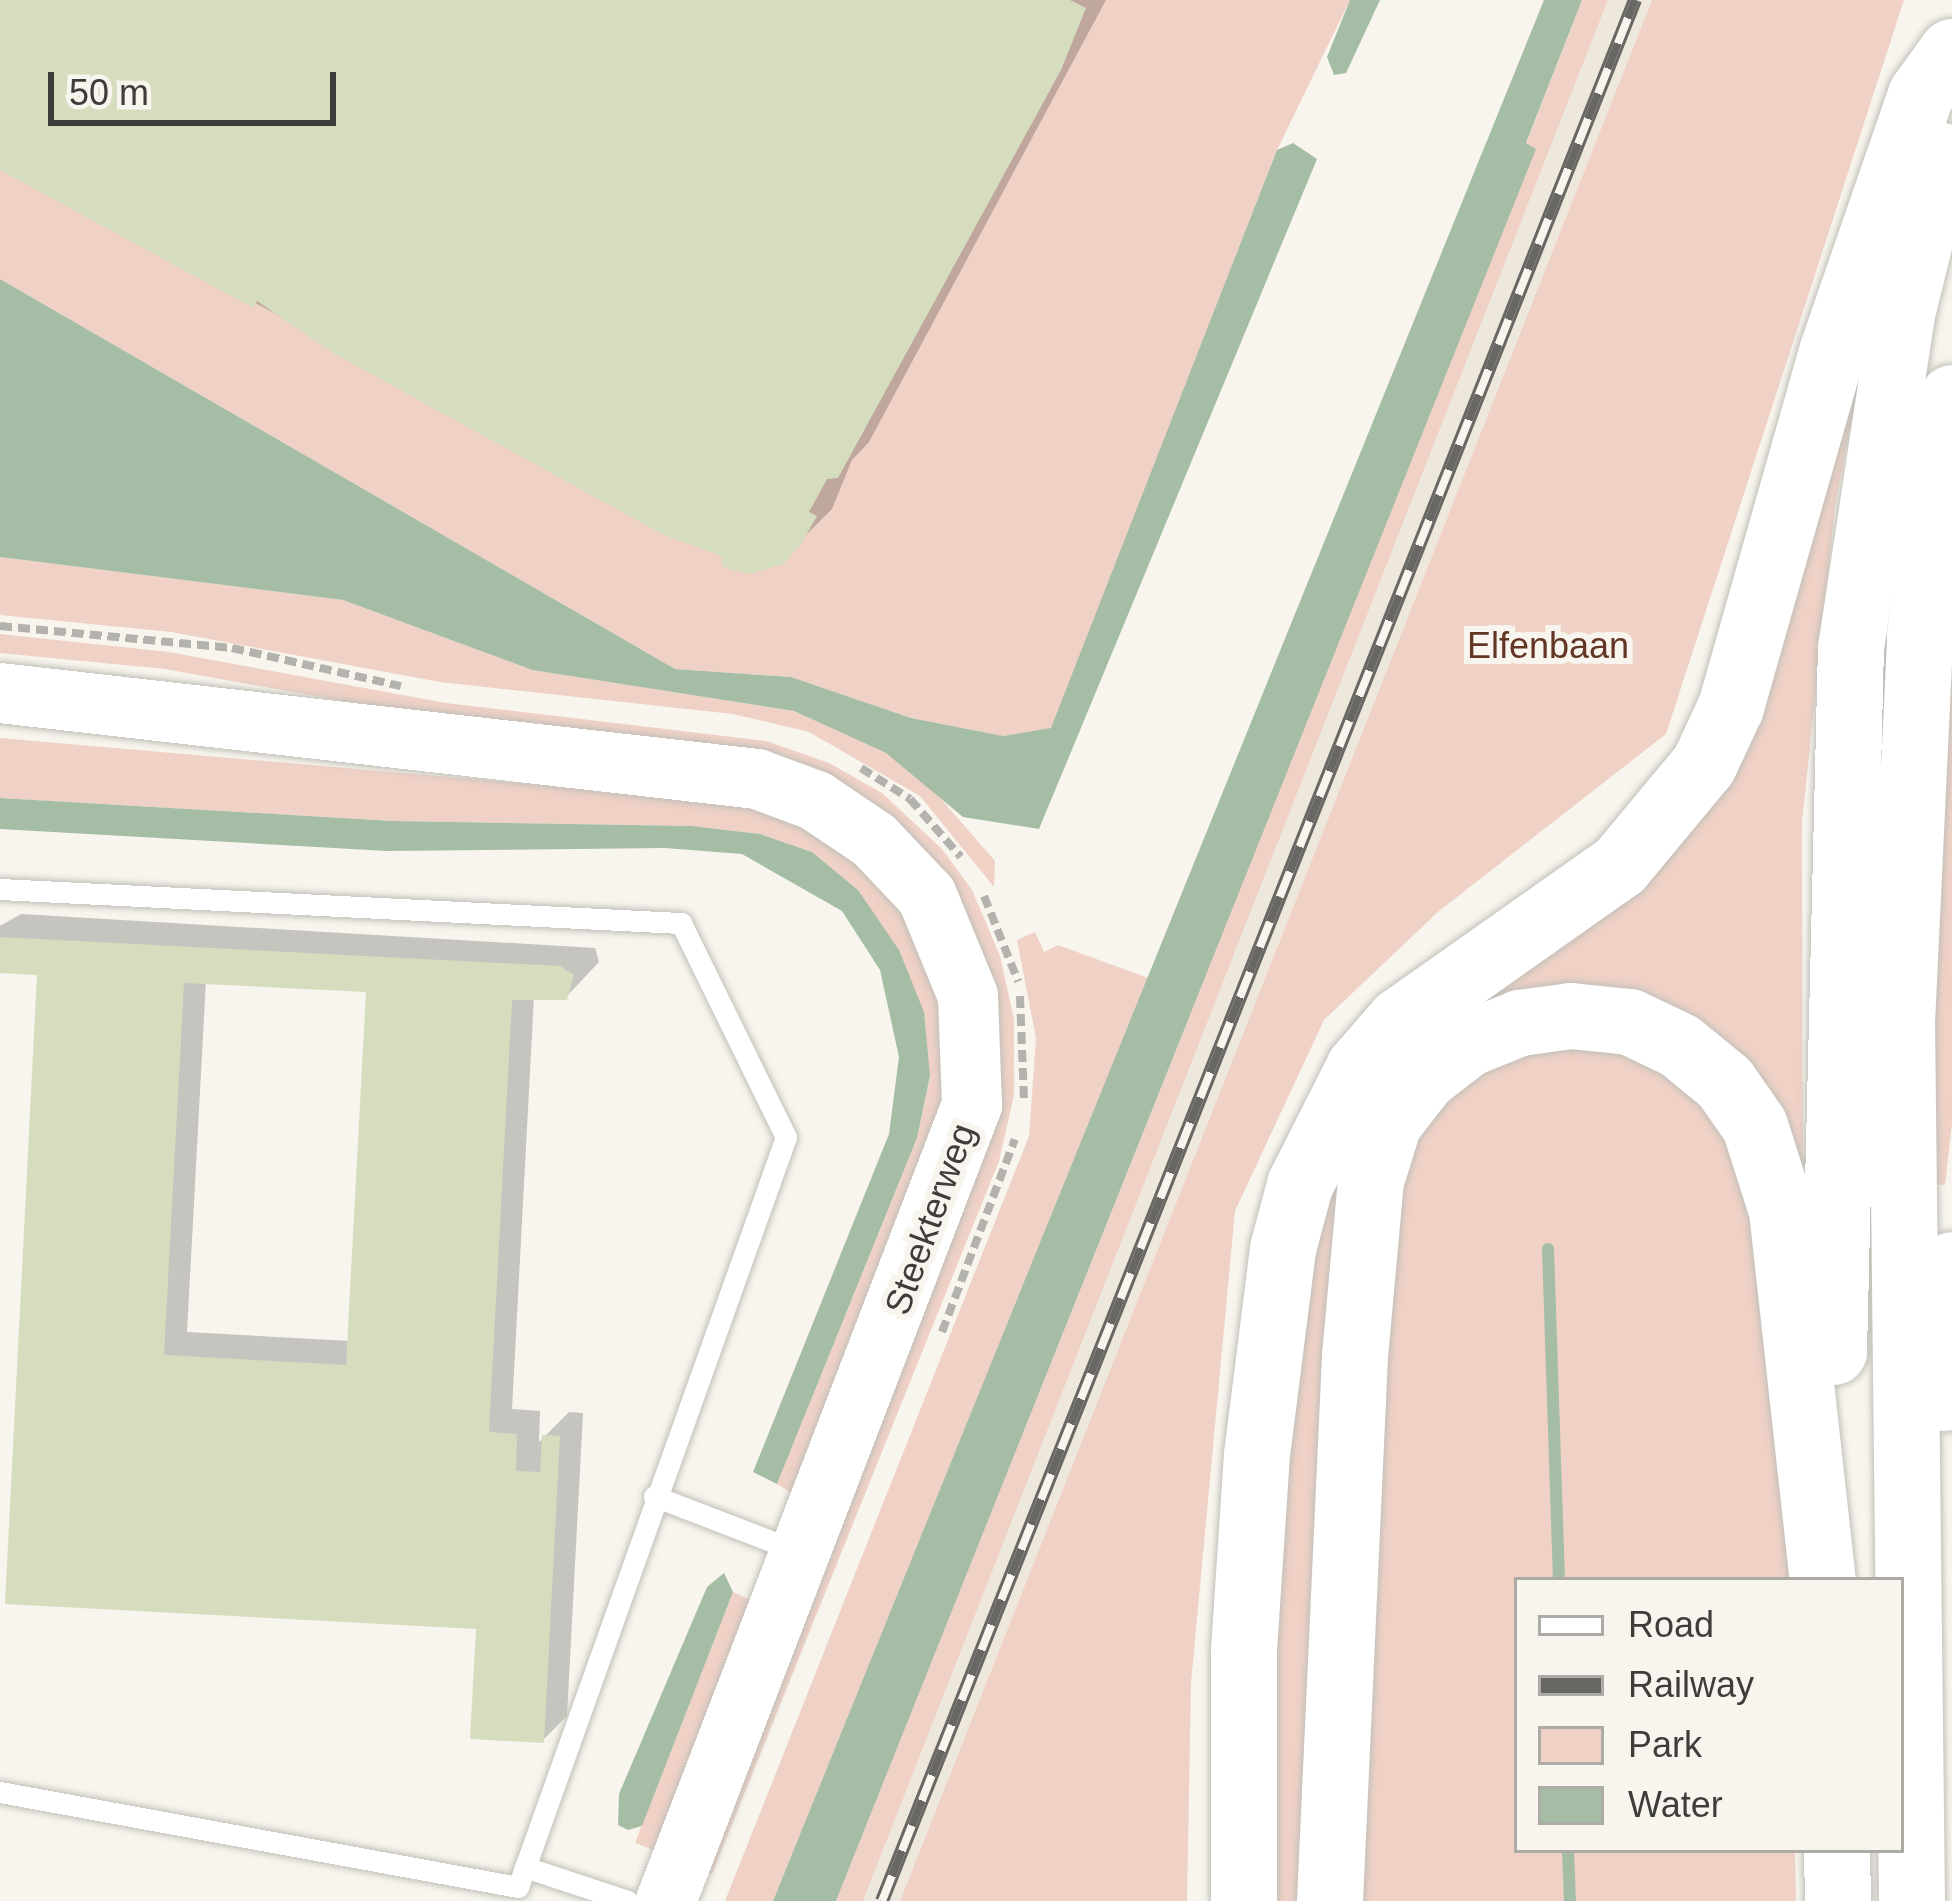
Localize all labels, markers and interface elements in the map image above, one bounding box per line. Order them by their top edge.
scale bar [54,48,342,122]
text: 50 m [69,72,149,113]
park label: Elfenbaan [1467,624,1629,668]
street label: Steekterweg [875,1118,985,1320]
legend [1514,1577,1904,1853]
text: Road [1628,1604,1714,1645]
text: Railway [1628,1664,1754,1705]
text: Park [1628,1724,1702,1765]
text: Water [1628,1784,1723,1825]

